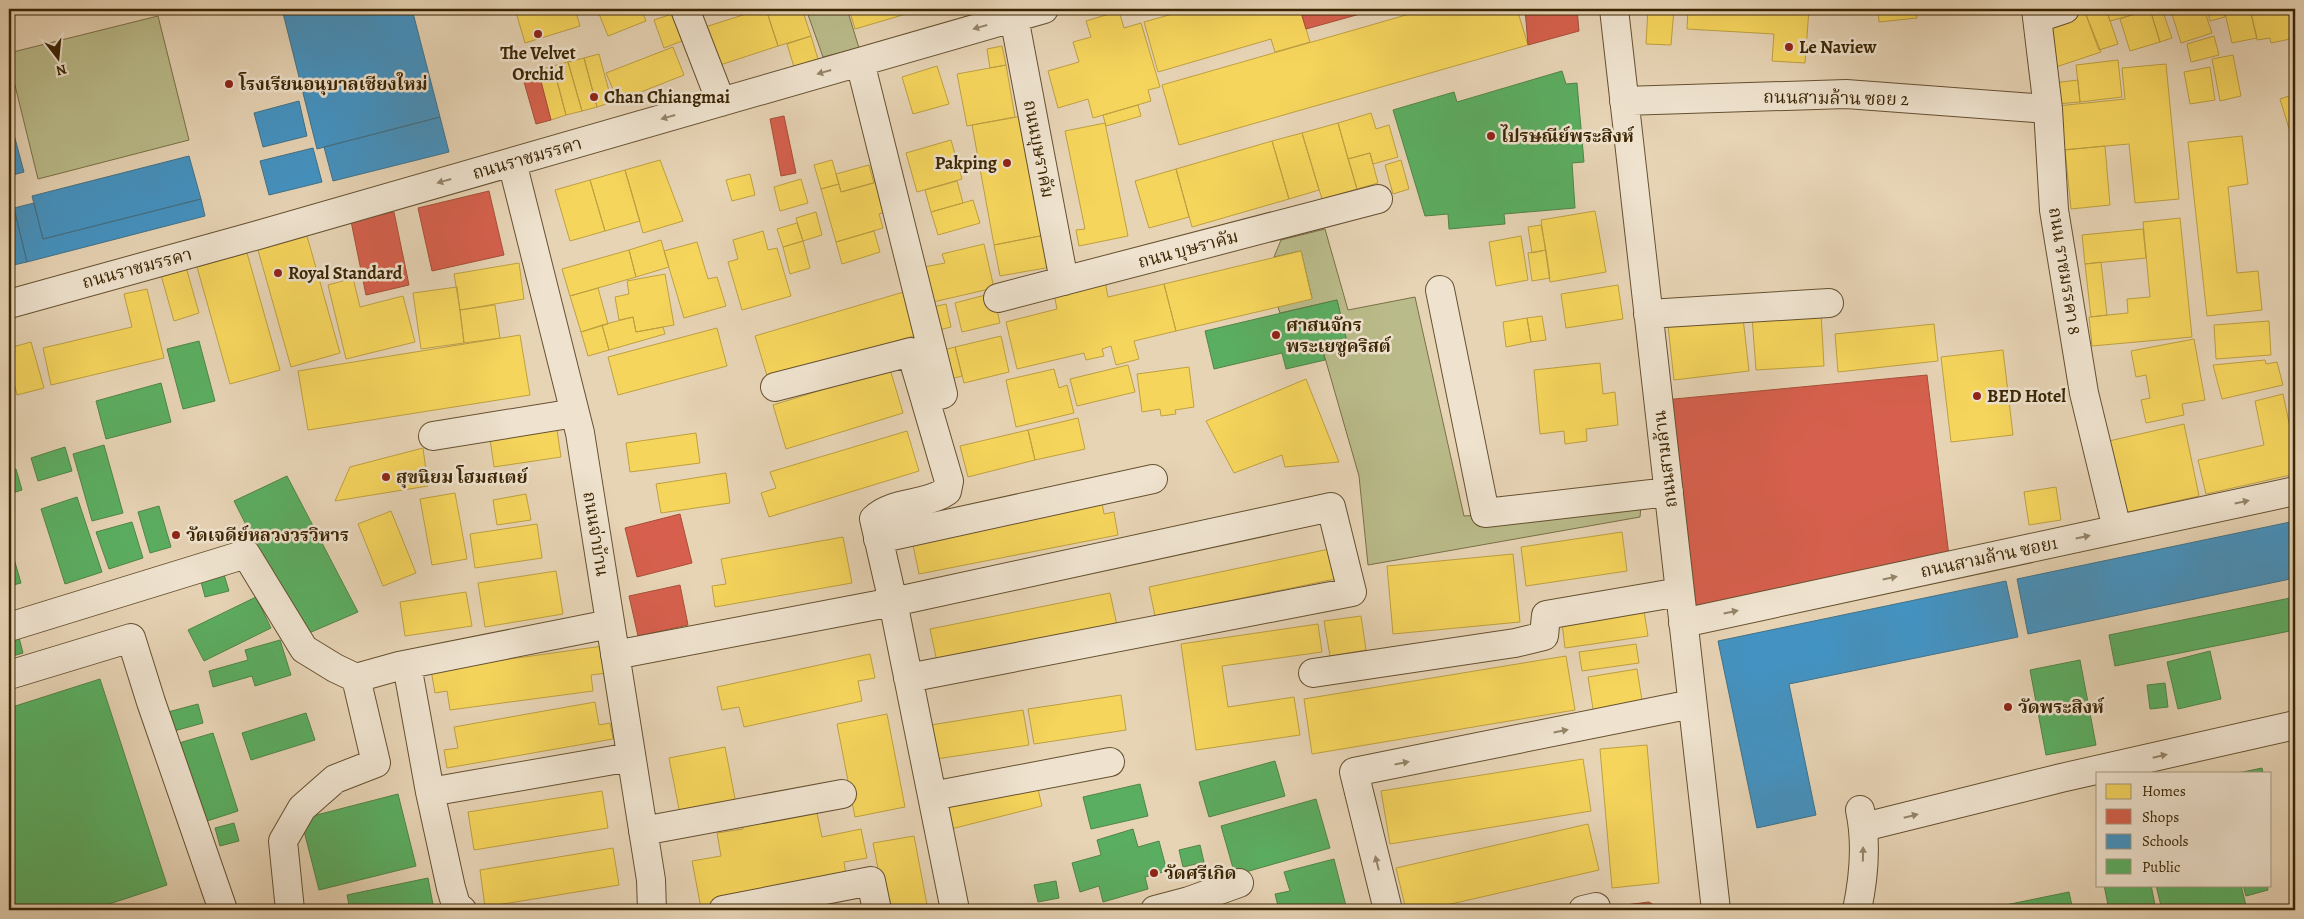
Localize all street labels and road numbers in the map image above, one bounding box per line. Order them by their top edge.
street label: ถนนสามล้าน ซอย 2 [1763,85,1910,111]
street label: ถนนบุษราคัม [1018,98,1060,200]
street label: ถนนราชมรรคา [469,131,585,185]
street label: ถนน ราชมรรคา 8 [2043,206,2087,336]
street label: ถนน บุษราคัม [1135,224,1241,274]
street label: ถนนราชมรรคา [79,242,195,294]
street label: ถนนสามล้าน [1647,409,1683,509]
street label: ถนนจ่าบ้าน [577,490,615,578]
street label: ถนนสามล้าน ซอย1 [1918,531,2060,583]

